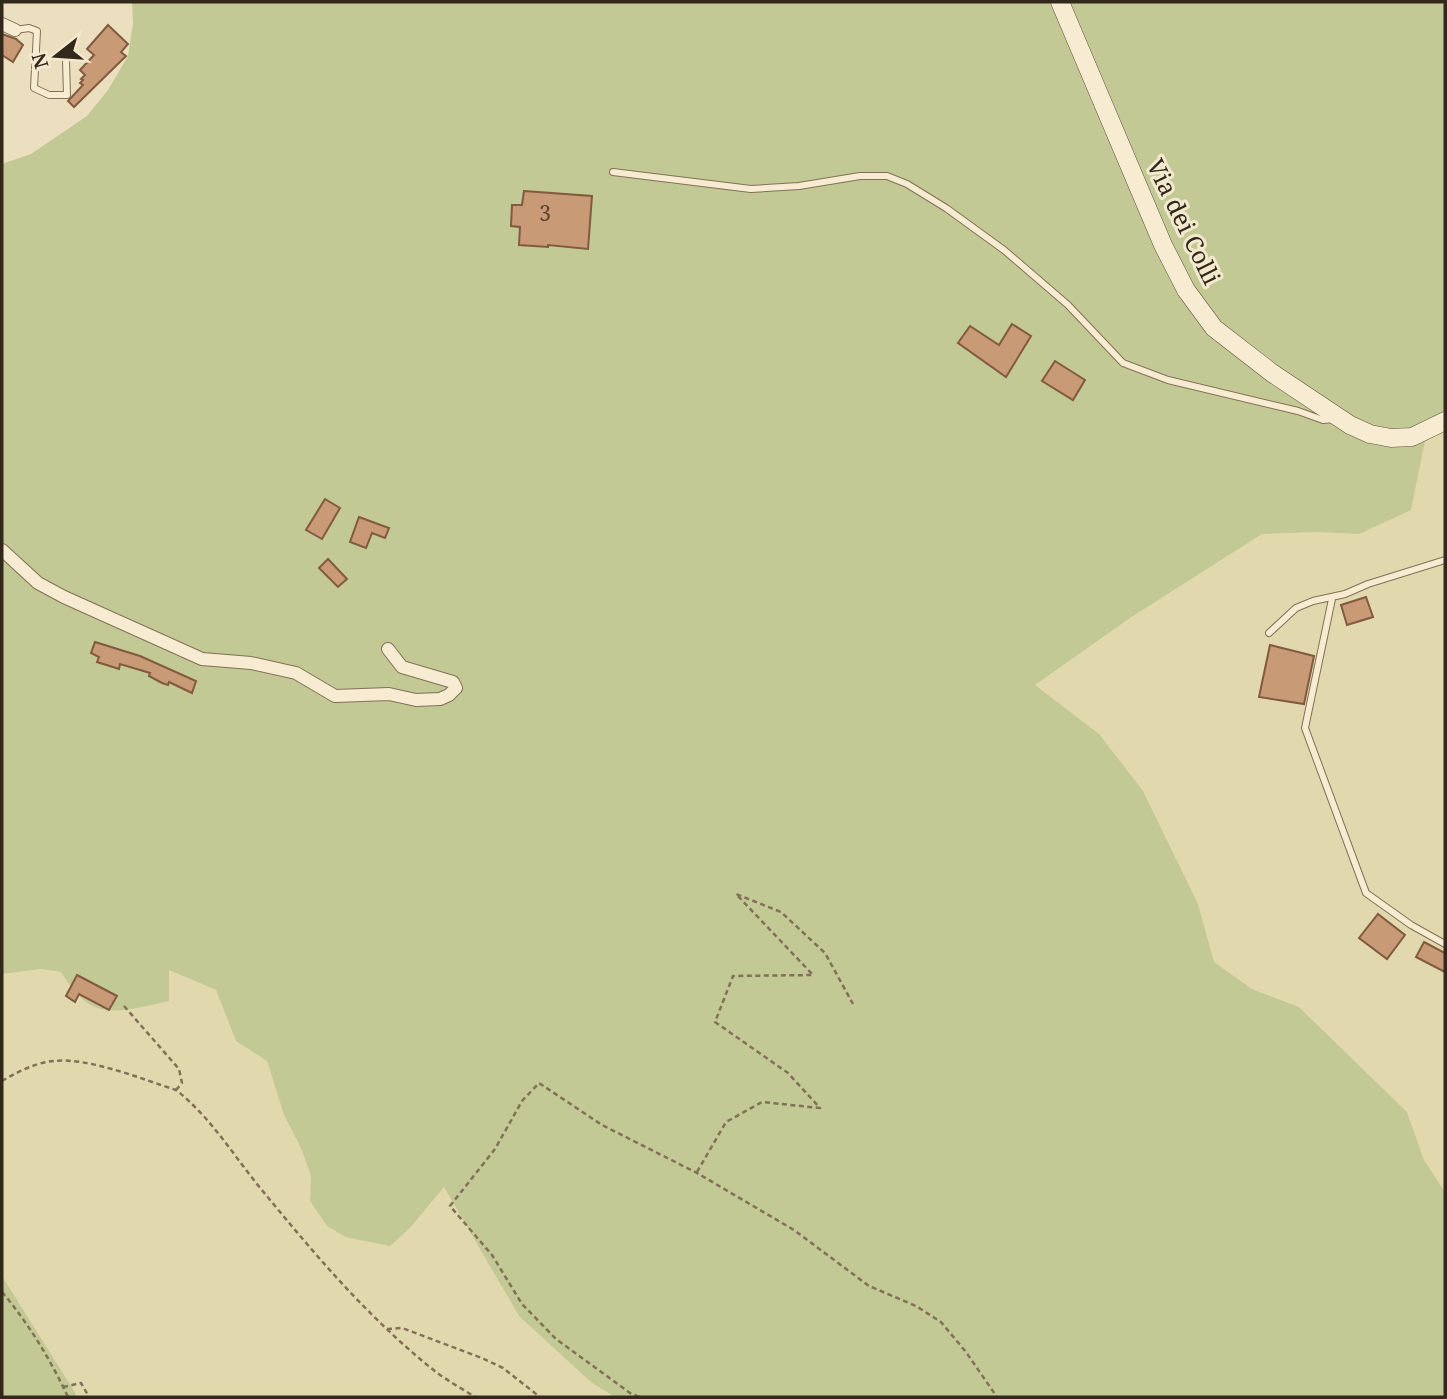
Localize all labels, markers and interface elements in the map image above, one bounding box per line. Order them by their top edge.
north arrow [21,21,91,91]
text: N [25,50,54,72]
street label: Via dei Colli [1140,153,1229,290]
house number: 3 [539,199,551,227]

